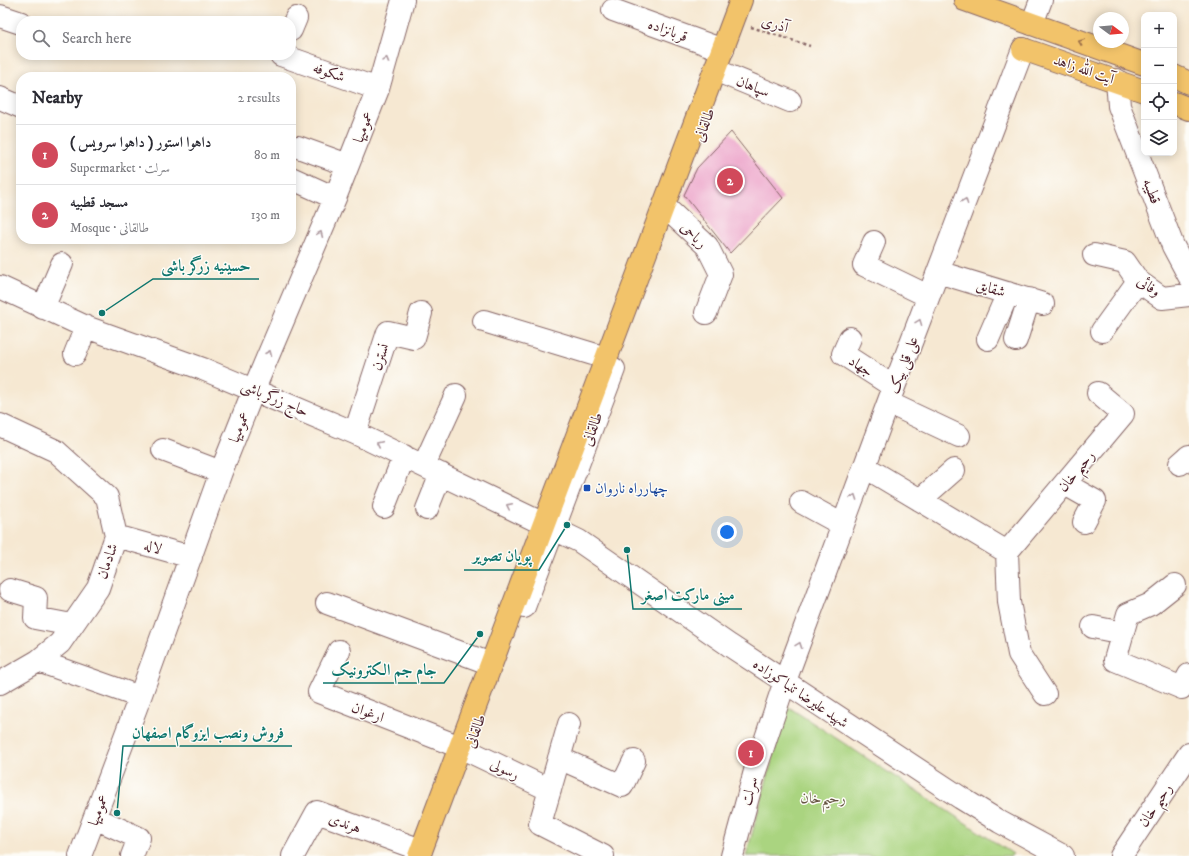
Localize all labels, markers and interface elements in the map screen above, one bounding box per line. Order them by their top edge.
street label: آذری [759,11,792,38]
north arrow [1093,12,1129,48]
map controls [1141,12,1177,156]
button: + [1141,12,1177,48]
street label: قربانزاده [645,15,690,46]
search box [16,16,296,60]
icon: search [30,27,52,49]
text: Search here [62,29,131,48]
one-way arrow [1078,38,1085,46]
street label: آیت الله زاهد [1051,47,1119,89]
button: − [1141,48,1177,84]
one-way arrow [381,57,390,64]
street label: شکوفه [310,58,347,87]
street label: سپاهان [733,71,772,102]
button: locate [1141,84,1177,120]
text: Nearby [32,87,82,109]
text: 2 results [238,90,280,106]
street label: طالقانی [689,106,720,145]
street label: عمومیها [349,109,378,145]
button: layers [1141,120,1177,156]
text: داهوا استور ( داهوا سرویس ) [70,133,212,152]
text: 1 [43,147,47,163]
text: 80 m [254,147,280,163]
text: Supermarket · سرلت [70,160,170,176]
pin: 2 [717,166,743,196]
street label: قطیبه [1138,176,1165,207]
text: مسجد قطبیه [70,193,128,212]
one-way arrow [961,198,969,205]
text: 2 [42,207,48,223]
text: 130 m [251,207,280,223]
street label: ریاحی [676,218,711,253]
text: Mosque · طالقانی [70,220,149,236]
one-way arrow [315,230,323,238]
callout: حسینیه زرگر باشی [153,251,259,279]
text: حسینیه زرگر باشی [161,255,251,277]
street label: وفائی [1133,271,1164,301]
street label: شقایق [974,275,1008,302]
one-way arrow [914,319,922,326]
street label: علی قلی بیک [884,334,924,397]
street label: نسترن [367,341,394,373]
one-way arrow [264,350,272,358]
street label: جهاد [845,351,877,382]
street label: حاج زرگر باشی [237,375,312,424]
street label: عمومیها [225,409,254,446]
street label: طالقانی [578,410,607,449]
one-way arrow [376,441,383,449]
street label: رحیم خان [1054,447,1103,499]
place label: چهارراه ناروان [595,479,668,498]
marker: چهارراه ناروان [582,483,592,493]
one-way arrow [849,493,857,500]
one-way arrow [506,503,513,511]
your location [717,522,737,542]
street label: لاله [142,536,164,559]
street label: شادمان [93,541,122,582]
callout: پویان تصویر [464,542,539,570]
text: پویان تصویر [471,546,532,568]
callout: مینی مارکت اصغر [633,581,742,609]
text: مینی مارکت اصغر [639,585,735,607]
one-way arrow [794,641,802,648]
street label: شهید علیرضا تنباکوزاده [749,654,852,732]
callout: جام جم الکترونیک [323,655,444,683]
text: جام جم الکترونیک [331,660,437,684]
street label: ارغوان [349,698,387,727]
street label: طالقانی [460,712,491,751]
callout: فروش ونصب ایزوگام اصفهان [123,718,292,746]
text: فروش ونصب ایزوگام اصفهان [132,723,284,747]
pin: 1 [738,738,764,768]
street label: رسولی [487,754,523,785]
street label: سرلت [737,775,762,808]
street label: رحیم خان [1134,780,1181,834]
park label: رحیم‌خان [800,789,846,813]
street label: عمومیها [84,792,113,828]
street label: هرندی [326,809,364,838]

